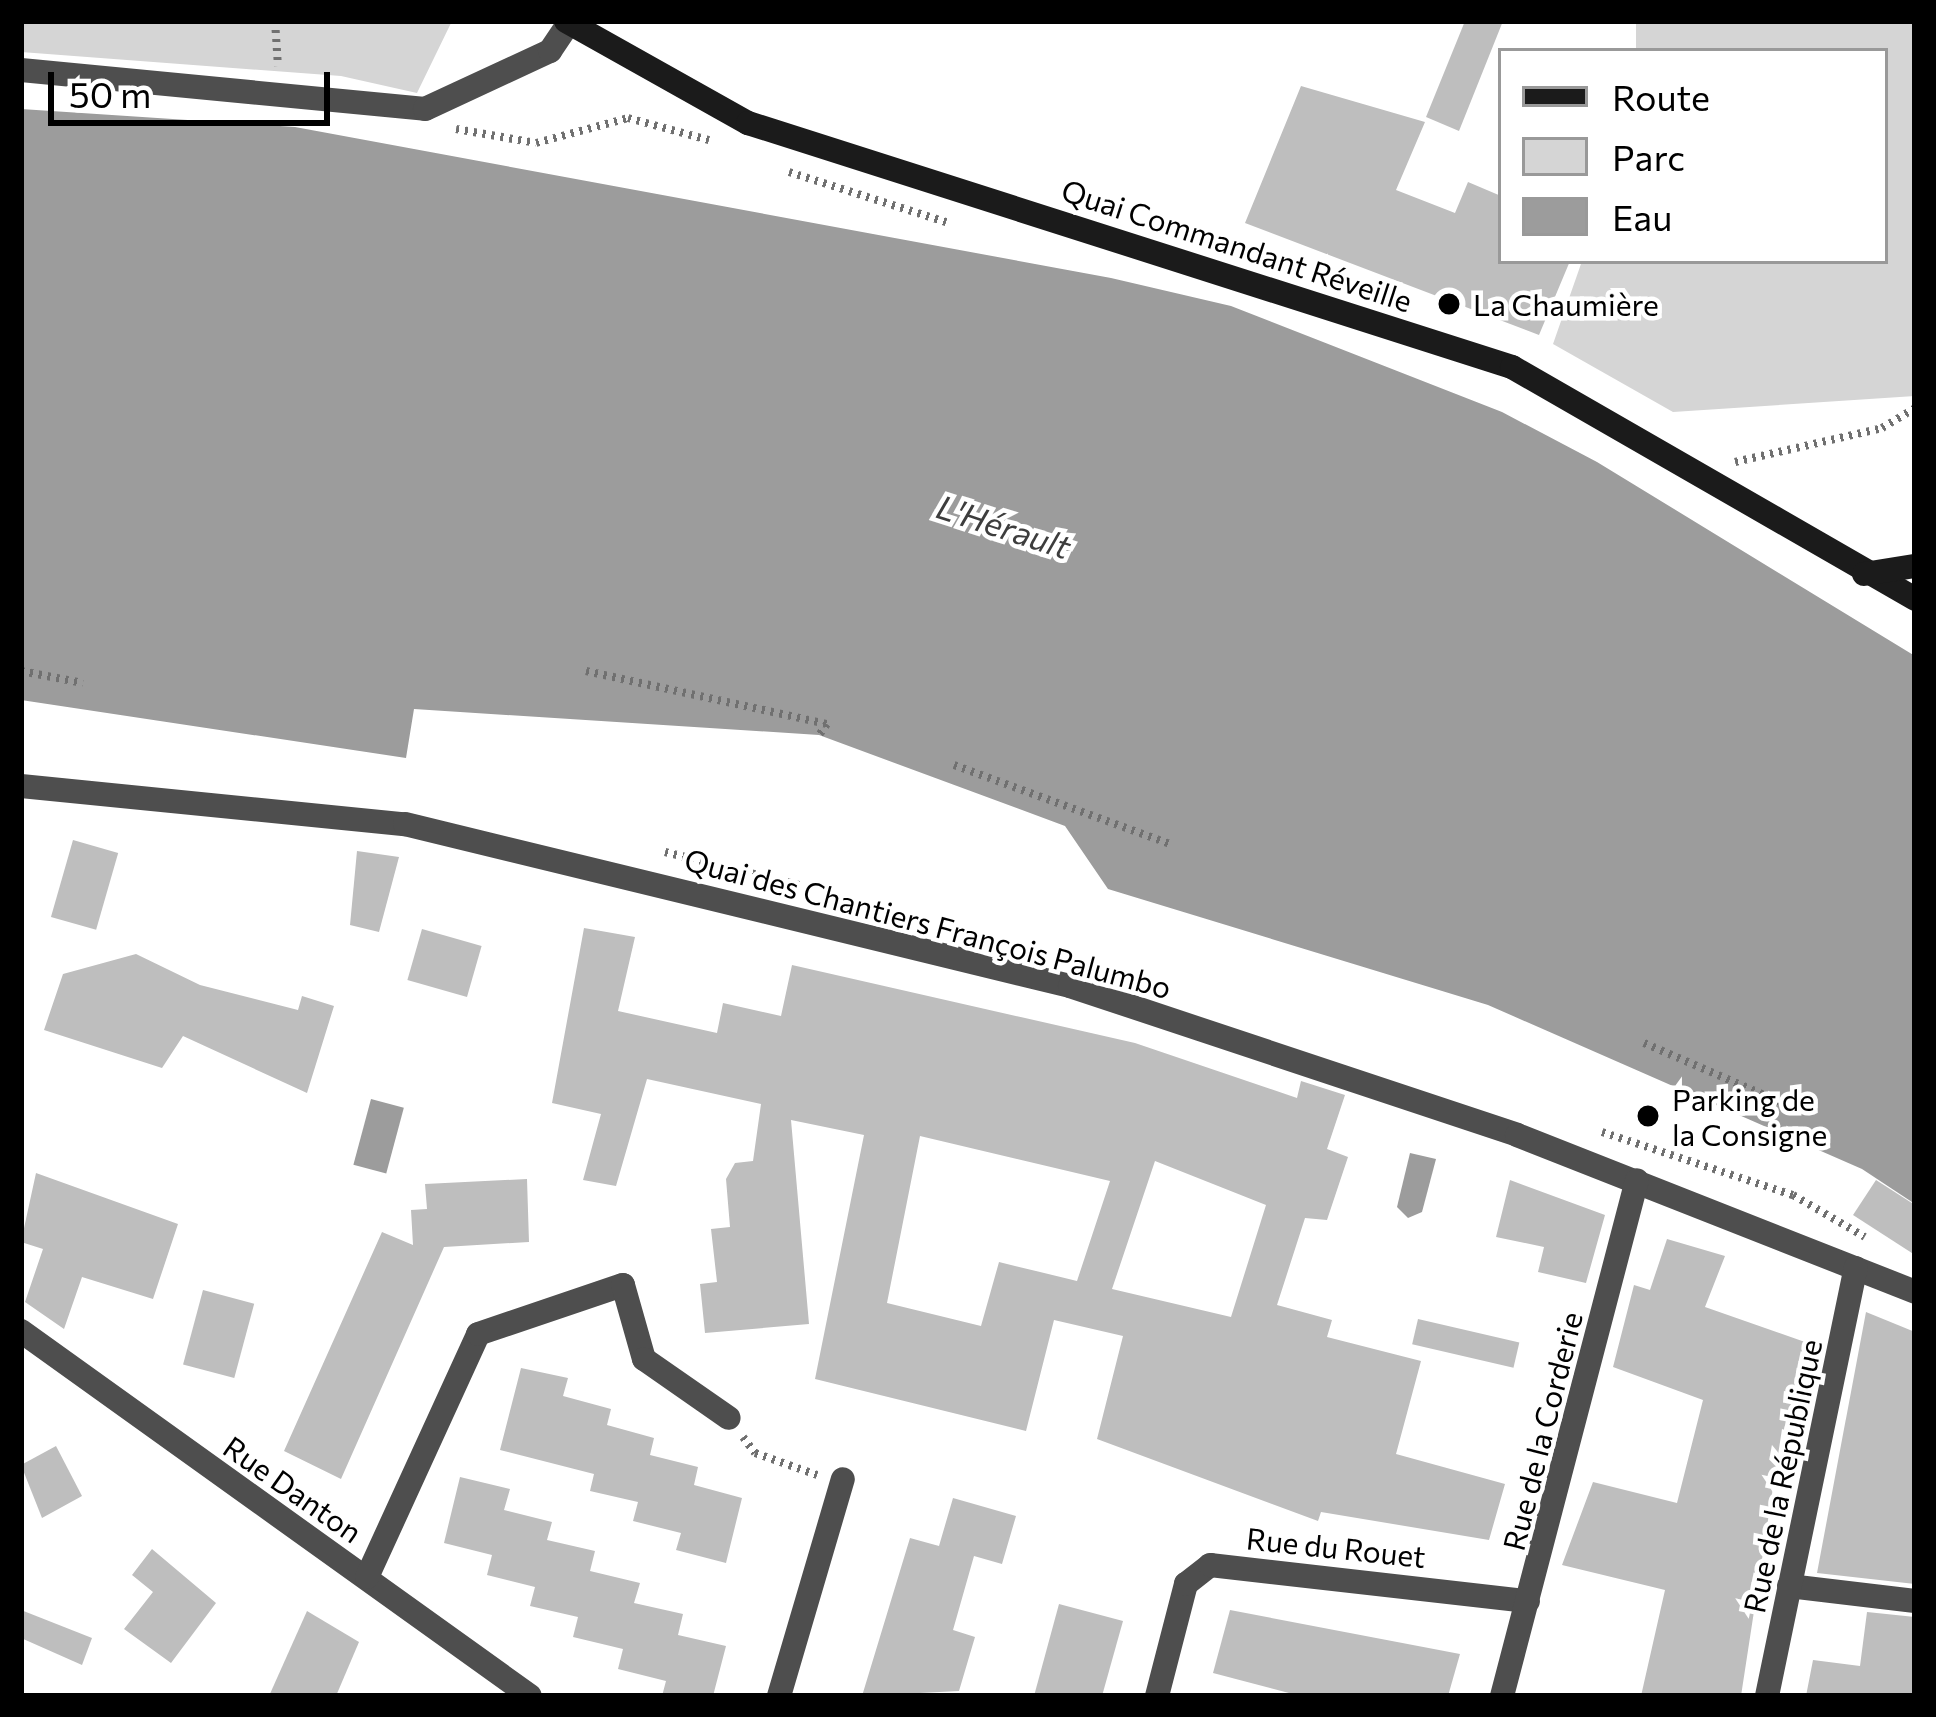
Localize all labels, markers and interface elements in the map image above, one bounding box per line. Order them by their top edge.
scale bar [54,48,336,122]
legend [1498,48,1888,264]
text: 50 m [69,71,151,115]
text: Route [1612,74,1710,118]
text: Parc [1612,134,1685,178]
street label: Quai Commandant Réveille [1057,171,1417,319]
text: Eau [1612,194,1672,238]
place label: La Chaumière [1473,286,1659,322]
marker: La Chaumière [1436,291,1462,317]
water label: L'Hérault [932,486,1076,566]
street label: Quai des Chantiers François Palumbo [681,841,1175,1005]
place label: Parking de la Consigne [1672,1081,1827,1152]
marker: Parking de la Consigne [1635,1103,1661,1129]
street label: Rue de la Corderie [1495,1308,1589,1554]
street label: Rue de la République [1735,1336,1829,1616]
street label: Rue Danton [217,1428,369,1550]
street label: Rue du Rouet [1245,1520,1427,1574]

